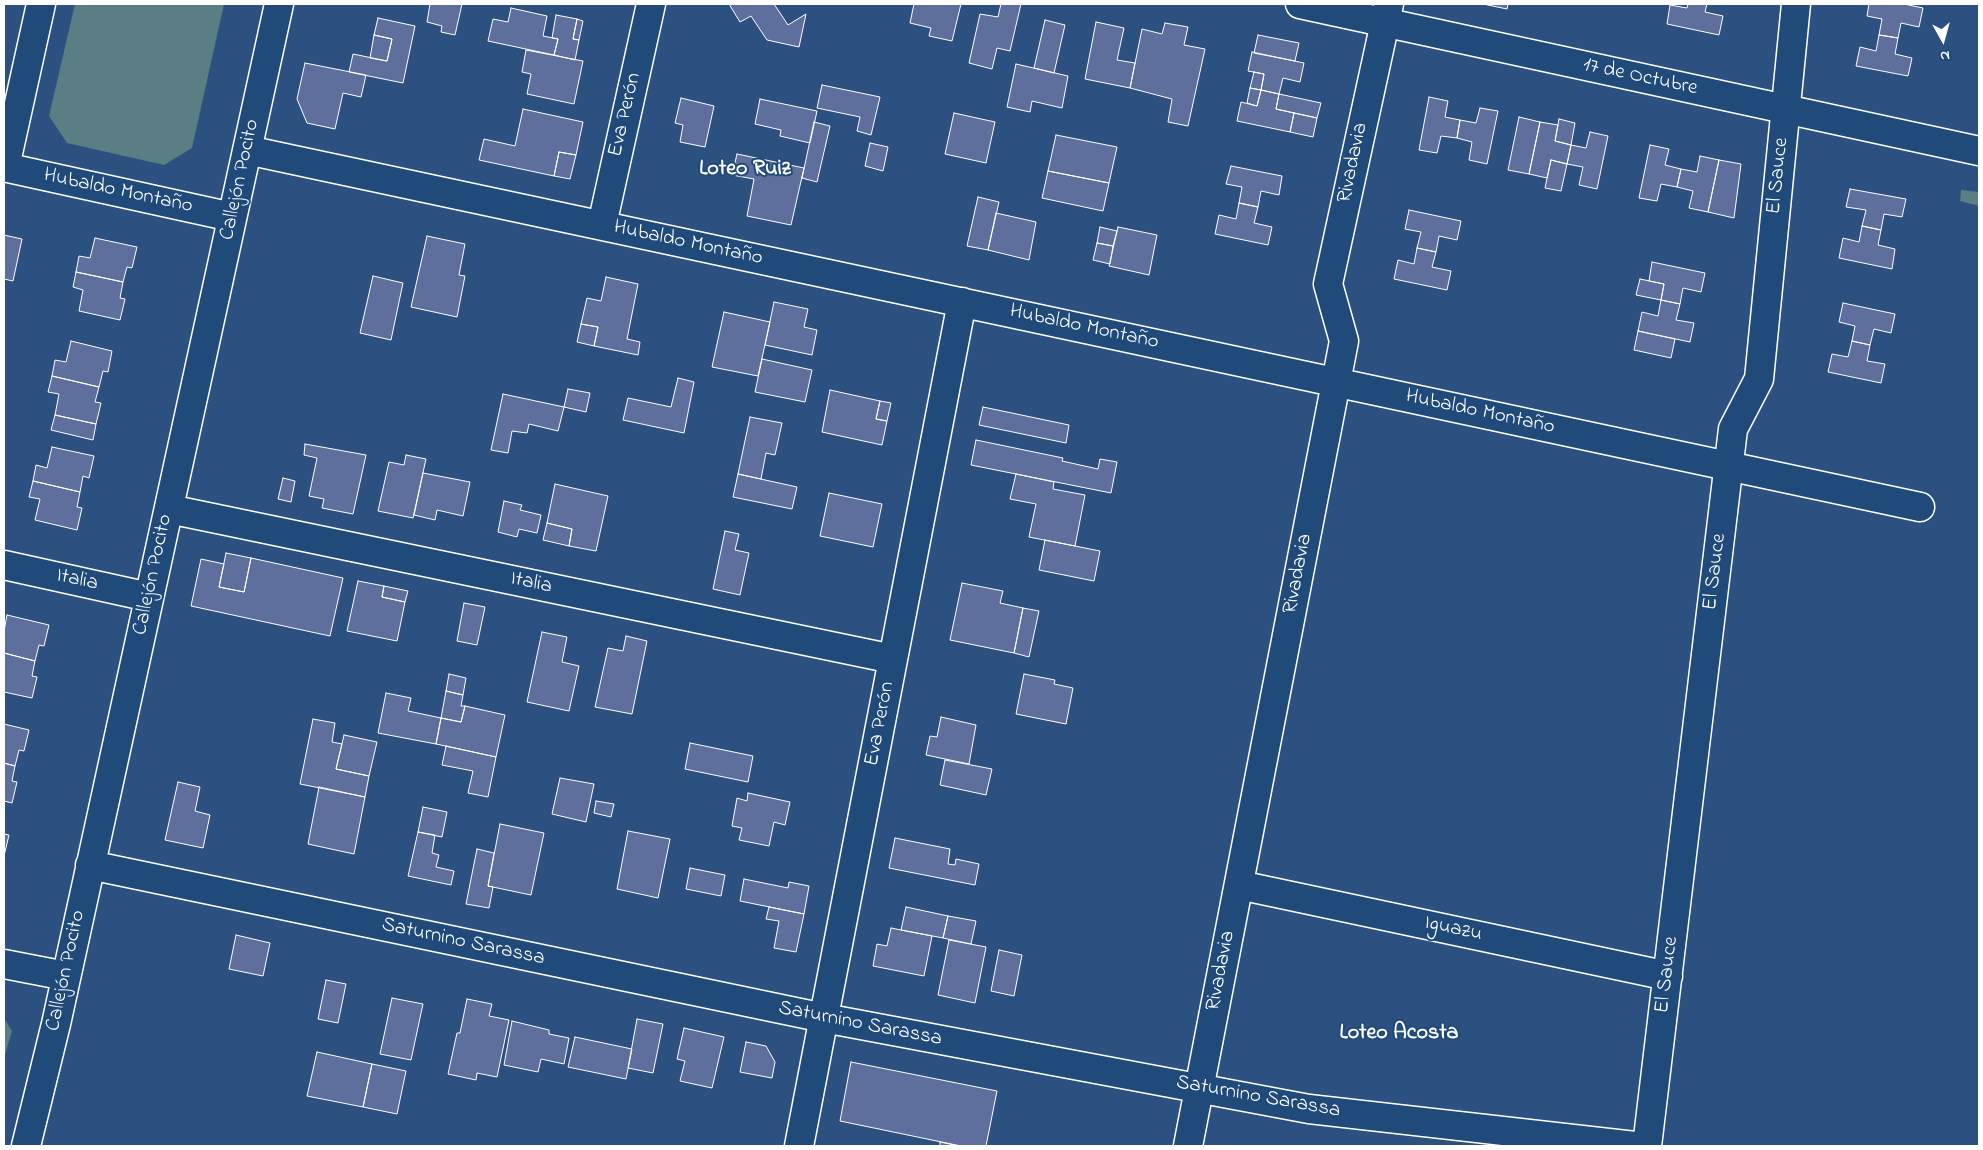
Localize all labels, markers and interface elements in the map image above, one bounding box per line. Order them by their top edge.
north arrow [1918,15,1968,65]
text: N [1939,44,1951,66]
street label: 17 de Octubre [1581,54,1699,102]
street label: Eva Perón [604,71,648,159]
street label: Callejón Pocito [216,117,266,243]
street label: Rivadavia [1333,121,1375,205]
street label: El Sauce [1762,136,1796,216]
district label: Loteo Ruiz [699,157,791,183]
street label: Hubaldo Montaño [41,164,195,220]
street label: Hubaldo Montaño [611,216,765,272]
street label: Hubaldo Montaño [1007,300,1161,356]
street label: Hubaldo Montaño [1403,385,1557,441]
street label: Callejón Pocito [129,512,179,638]
street label: Rivadavia [1279,532,1319,616]
street label: El Sauce [1699,532,1733,612]
street label: Italia [54,564,100,598]
street label: Italia [508,567,554,601]
street label: Eva Perón [860,680,902,768]
street label: Callejón Pocito [42,908,92,1034]
street label: Iguazu [1422,912,1484,948]
street label: Saturnino Sarassa [379,913,547,973]
street label: Rivadavia [1202,929,1242,1013]
street label: El Sauce [1651,935,1685,1015]
street label: Saturnino Sarassa [776,997,944,1053]
district label: Loteo Acosta [1340,1021,1458,1047]
street label: Saturnino Sarassa [1174,1071,1342,1125]

